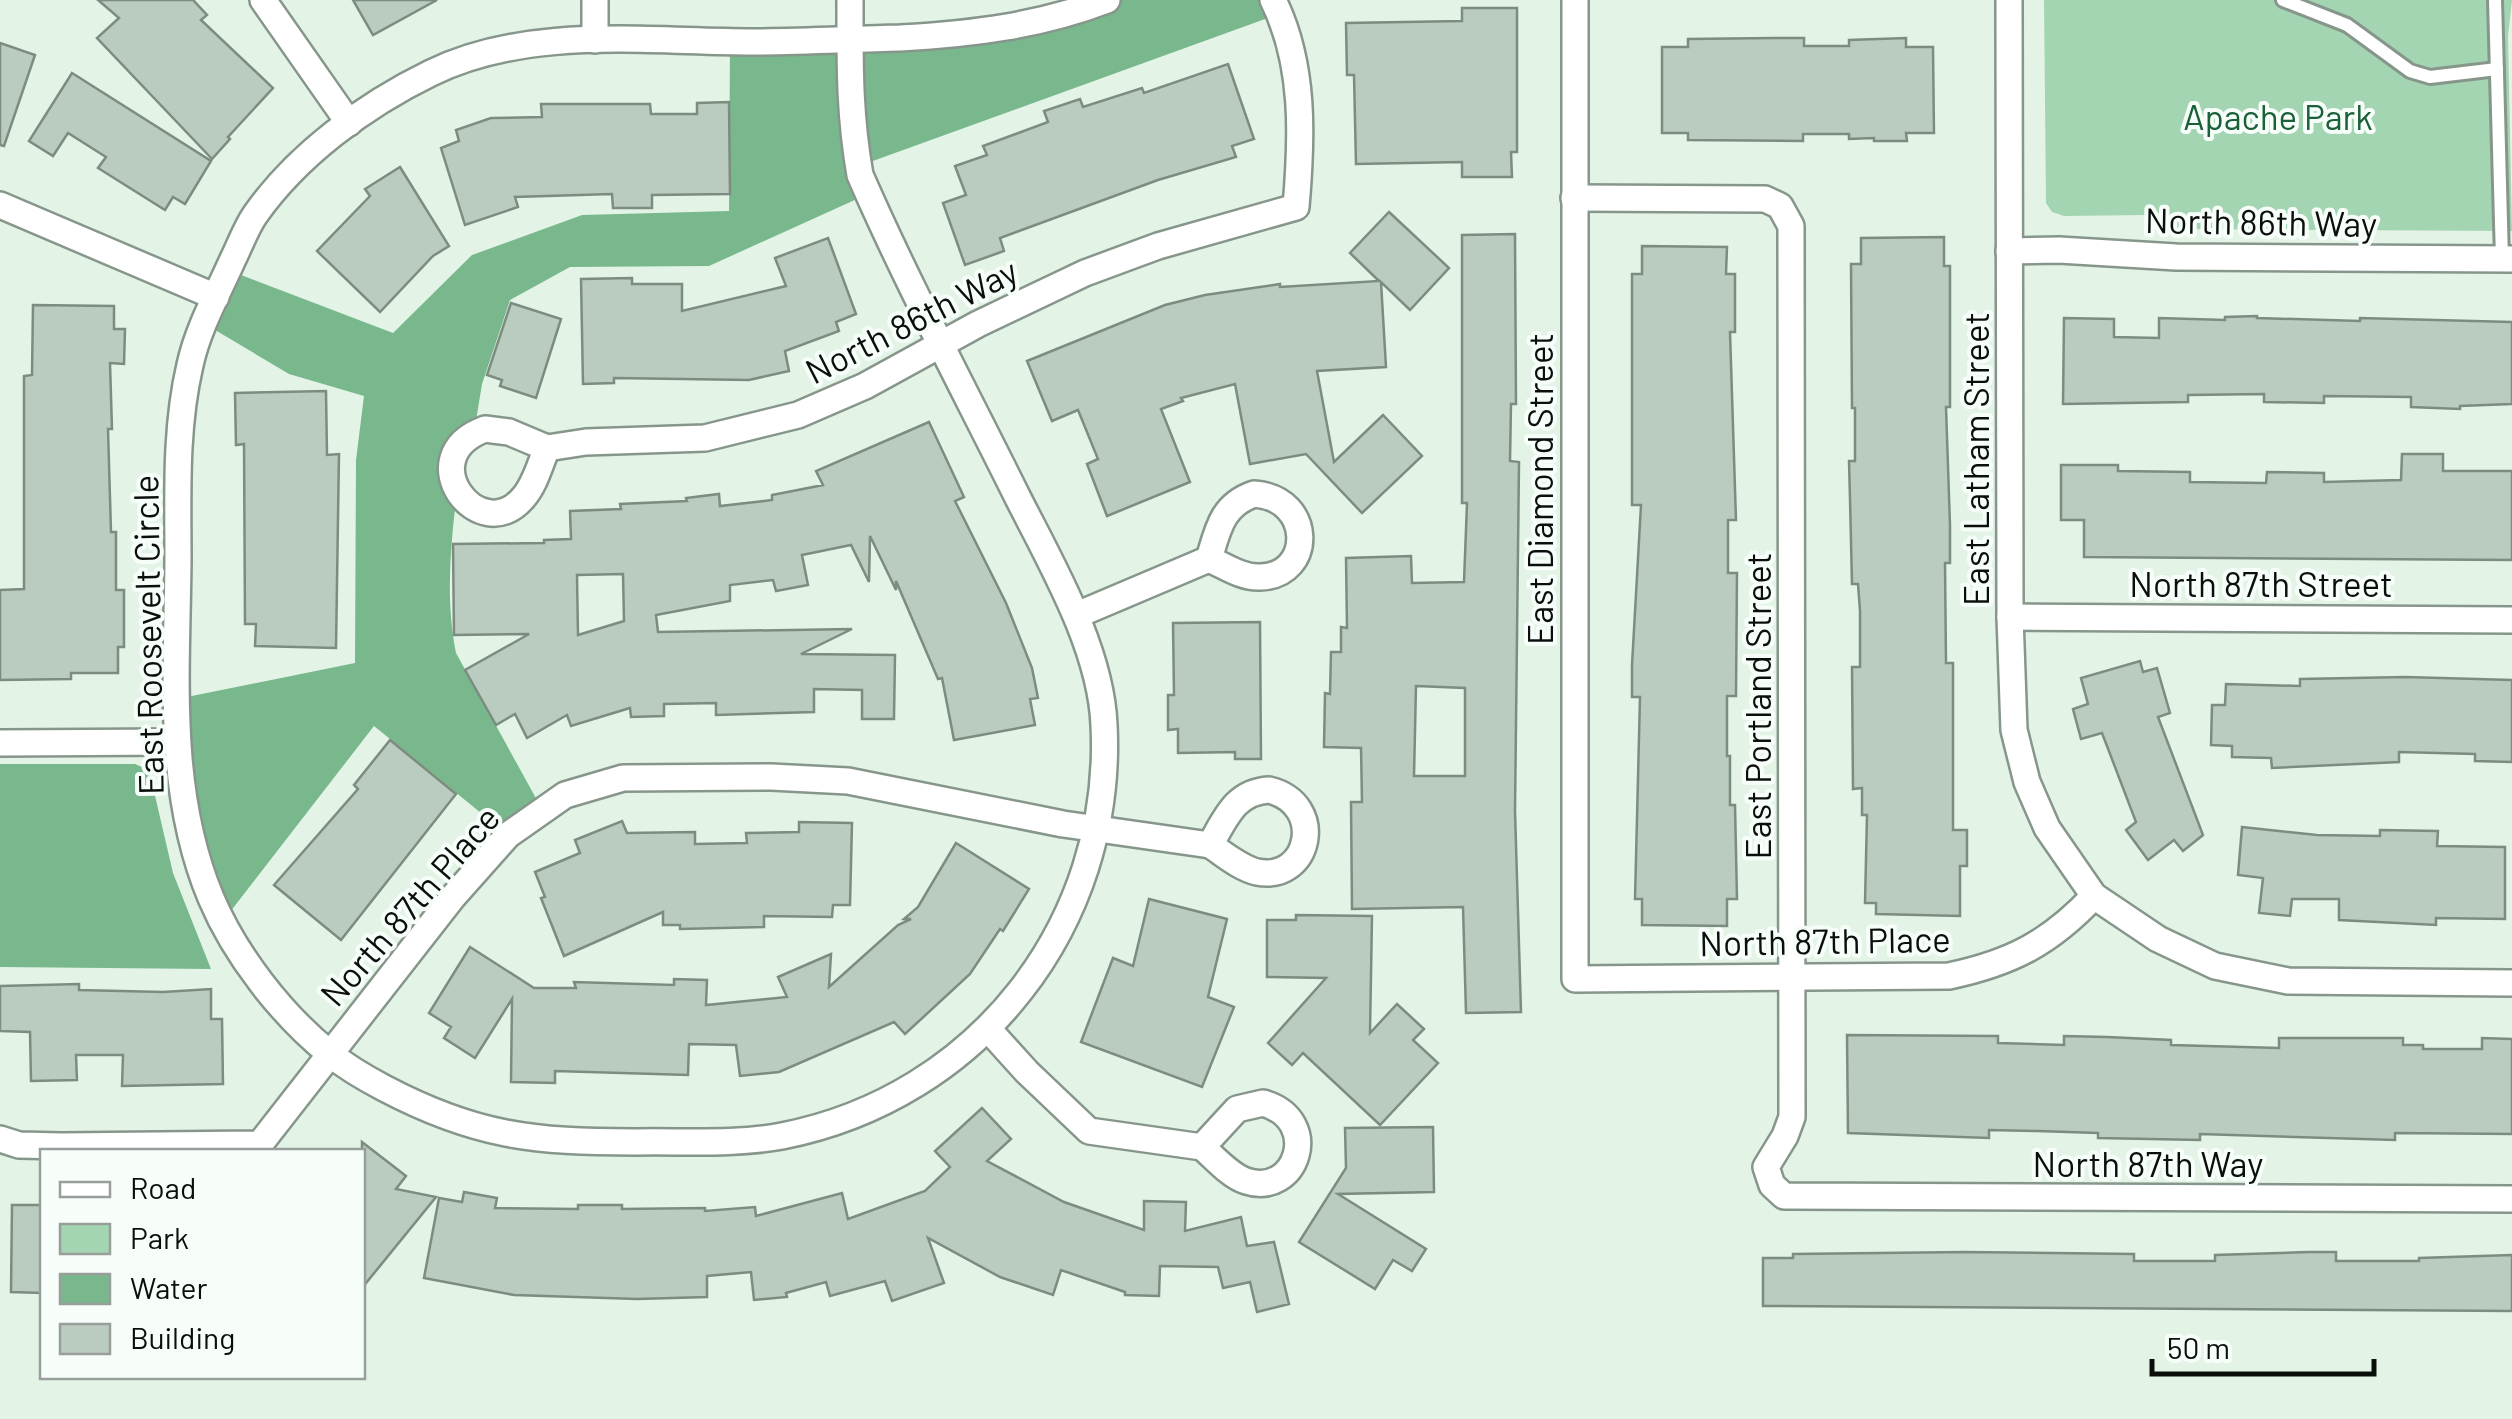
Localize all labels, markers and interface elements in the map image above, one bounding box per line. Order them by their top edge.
park label: Apache Park [2183,95,2373,137]
street label: North 86th Way [2145,198,2377,244]
street label: North 86th Way [798,249,1024,391]
street label: East Latham Street [1954,312,1996,606]
street label: East Diamond Street [1518,333,1560,645]
street label: East Roosevelt Circle [123,475,171,795]
street label: East Portland Street [1736,553,1778,859]
street label: North 87th Street [2129,562,2393,604]
street label: North 87th Place [311,796,507,1014]
street label: North 87th Place [1699,917,1951,963]
street label: North 87th Way [2033,1142,2263,1184]
legend [40,1149,365,1379]
text: Road [130,1169,196,1205]
text: Park [130,1219,189,1255]
text: Water [130,1269,208,1305]
scale bar [2152,1314,2374,1376]
text: Building [130,1319,235,1355]
text: 50 m [2167,1329,2230,1365]

